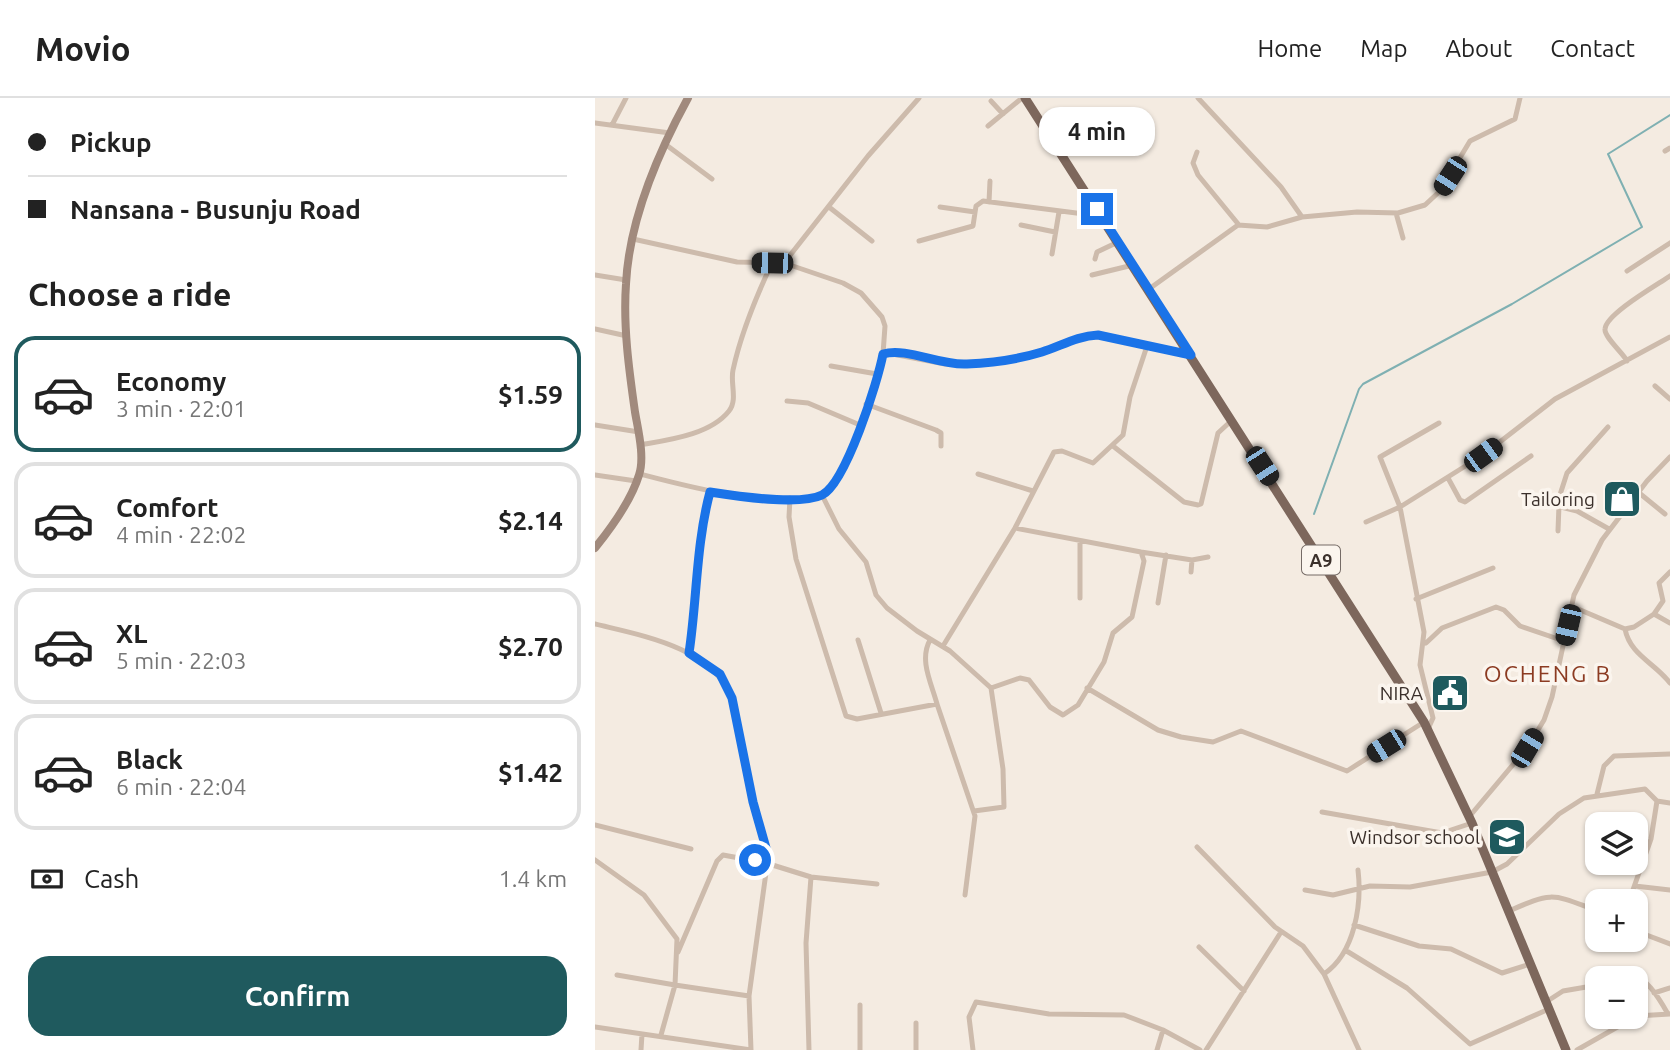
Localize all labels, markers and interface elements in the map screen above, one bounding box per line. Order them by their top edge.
text: Movio [35,30,131,67]
text: Home [1257,35,1322,62]
text: Map [1360,35,1407,62]
text: About [1445,35,1512,62]
text: Contact [1550,35,1635,62]
callout: 4 min [1039,108,1155,156]
text: 4 min [1068,119,1126,144]
text: Pickup [70,128,152,157]
car [1430,153,1471,199]
route end [1081,193,1113,225]
text: Nansana - Busunju Road [70,195,361,224]
car [751,252,794,274]
text: Choose a ride [28,276,231,312]
icon: car [32,363,95,426]
text: Economy [116,367,226,396]
text: $1.59 [498,380,563,409]
text: 3 min · 22:01 [116,396,247,421]
car [1460,434,1507,476]
car [1242,443,1283,489]
shop icon: Tailoring [1601,478,1643,520]
place label: Tailoring [1521,488,1595,510]
icon: car [32,489,95,552]
text: Comfort [116,493,219,522]
text: $2.14 [498,506,563,535]
text: 4 min · 22:02 [116,522,247,547]
road number: A9 [1302,546,1340,574]
car [1554,602,1583,648]
icon: car [32,615,95,678]
text: XL [116,619,147,648]
text: $2.70 [498,632,563,661]
text: 5 min · 22:03 [116,648,247,673]
district label: OCHENG B [1484,661,1612,686]
public building icon: NIRA [1429,672,1471,714]
place label: NIRA [1380,682,1424,704]
car [1508,725,1547,771]
car [1363,726,1410,766]
icon: car [32,741,95,804]
text: Black [116,745,183,774]
text: $1.42 [498,758,563,787]
text: 6 min · 22:04 [116,774,247,799]
map controls [1585,812,1648,1029]
button: layers [1585,812,1648,875]
school or university icon: Windsor school [1486,816,1528,858]
place label: Windsor school [1349,826,1480,848]
route start [739,844,771,876]
icon: cash [28,860,66,898]
text: Cash [84,864,139,893]
text: 1.4 km [499,866,567,891]
button: + [1585,889,1648,952]
button: Confirm [28,956,567,1036]
button: − [1585,966,1648,1029]

